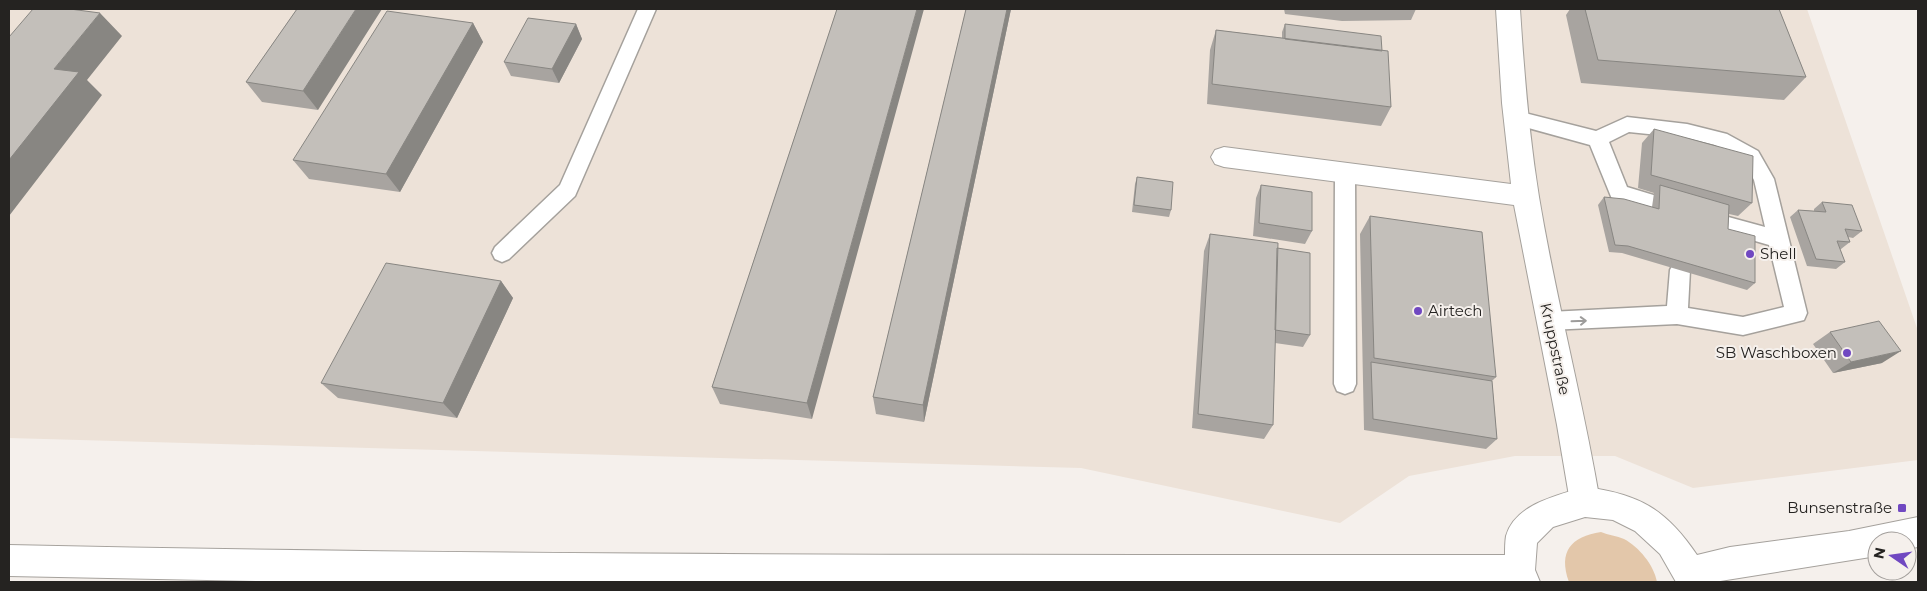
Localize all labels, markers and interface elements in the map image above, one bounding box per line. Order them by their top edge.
place label: Shell [1760,244,1797,263]
marker: Shell [1744,248,1756,260]
place label: Airtech [1428,301,1482,320]
street label: Kruppstraße [1536,301,1575,397]
marker: Airtech [1412,305,1424,317]
one-way arrow [1571,316,1587,325]
place label: SB Waschboxen [1716,343,1837,362]
marker: SB Waschboxen [1841,347,1853,359]
place label: Bunsenstraße [1787,498,1892,517]
marker: Bunsenstraße [1896,502,1908,514]
north arrow [1867,531,1917,581]
text: N [1869,546,1889,561]

